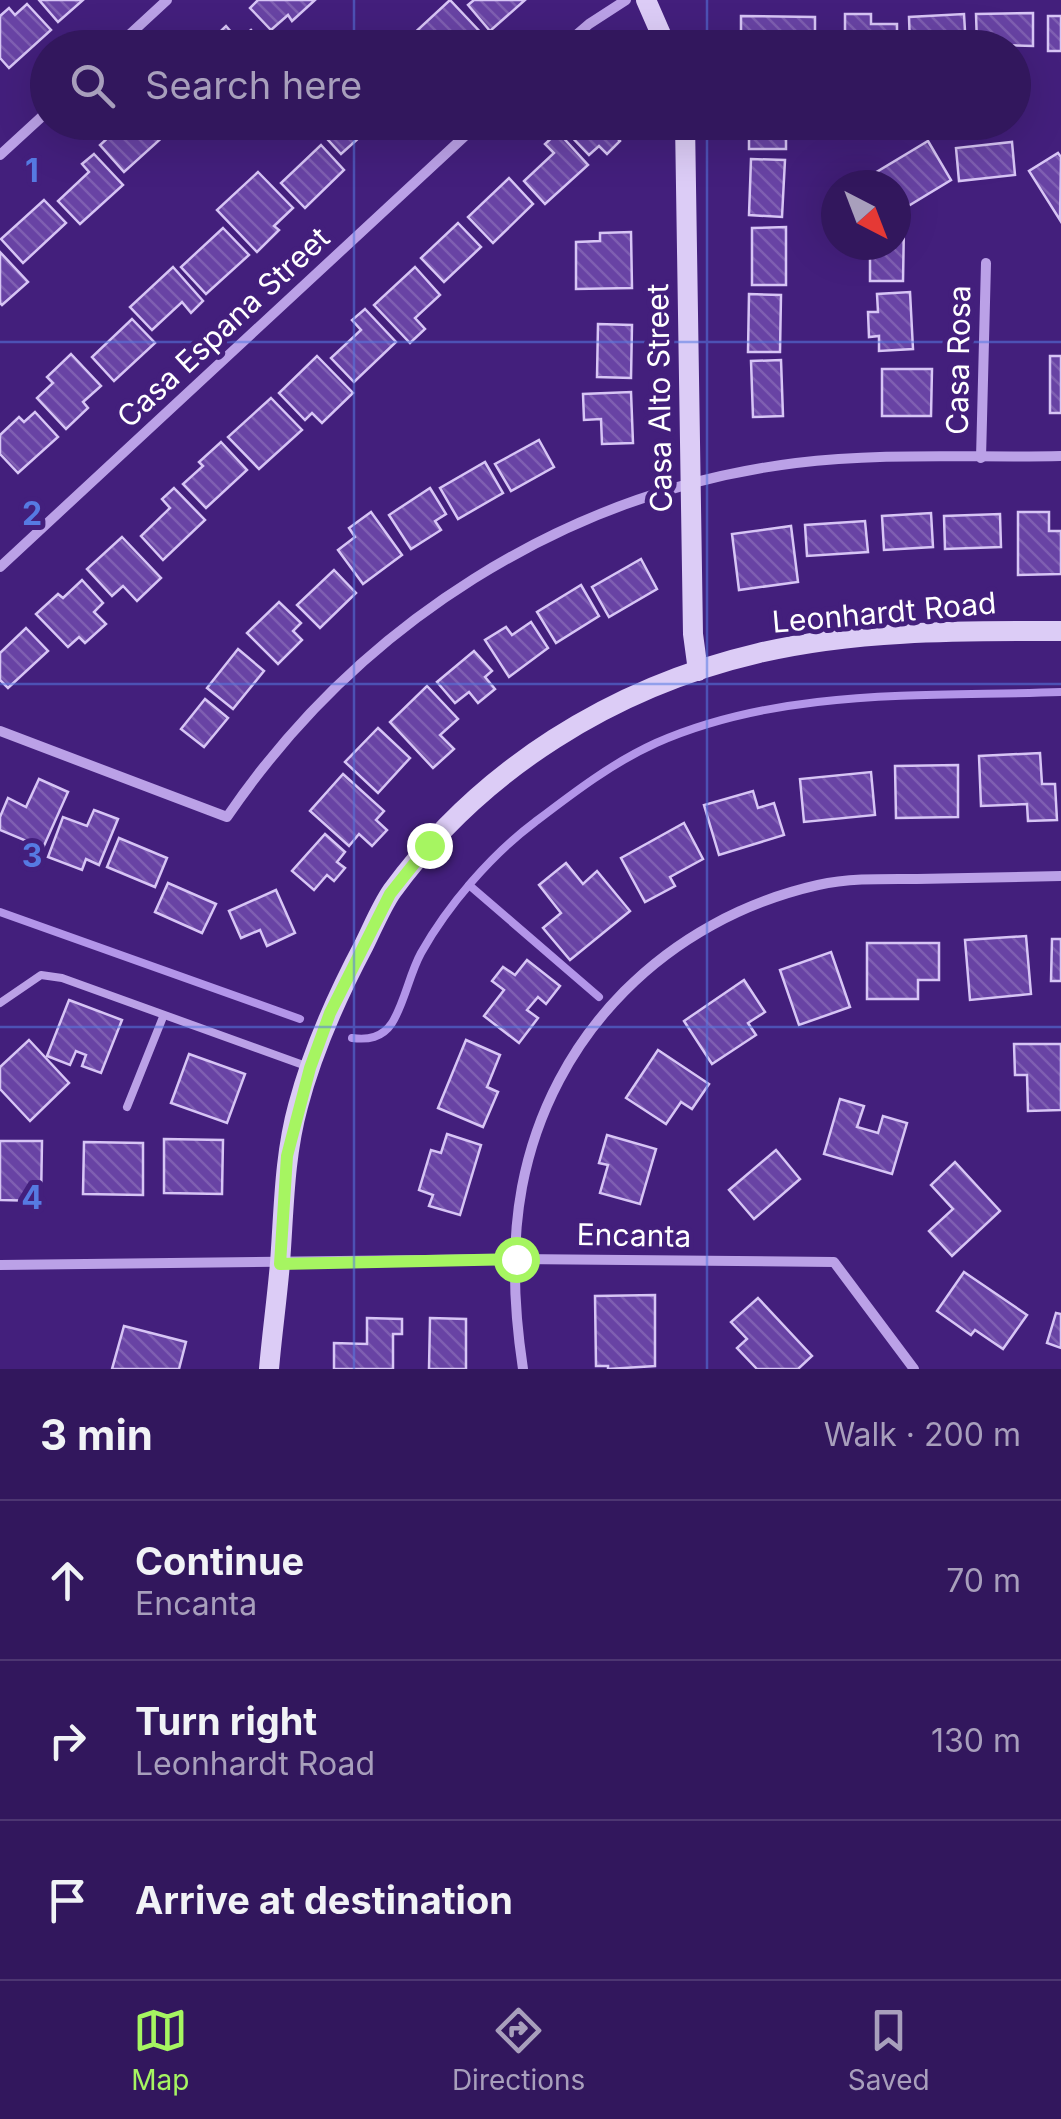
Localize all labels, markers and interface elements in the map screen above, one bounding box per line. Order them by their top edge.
search box [30,30,1031,140]
icon: search [65,58,120,113]
text: Search here [145,62,362,108]
text: 1 [25,151,39,190]
north arrow [821,170,911,260]
street label: Casa Espana Street [109,219,337,435]
street label: Casa Alto Street [639,283,679,513]
street label: Casa Rosa [939,285,977,435]
text: 2 [22,494,42,533]
street label: Leonhardt Road [770,584,998,640]
route end [407,823,453,869]
text: 3 [22,836,42,875]
text: 4 [21,1178,43,1217]
street label: Encanta [576,1216,692,1254]
route start [494,1237,540,1283]
text: 3 min [40,1409,153,1460]
text: Walk · 200 m [824,1415,1021,1454]
text: Continue [135,1538,304,1584]
icon: ahead [40,1553,95,1608]
text: 70 m [946,1561,1021,1600]
text: Encanta [135,1584,257,1623]
text: Turn right [135,1698,317,1744]
icon: right [40,1713,95,1768]
text: 130 m [931,1721,1021,1760]
text: Leonhardt Road [135,1744,375,1783]
icon: arrive [40,1873,95,1928]
text: Arrive at destination [135,1877,513,1923]
tab: Map [131,2003,189,2097]
tab: Directions [452,2003,585,2097]
tab: Saved [848,2003,930,2097]

